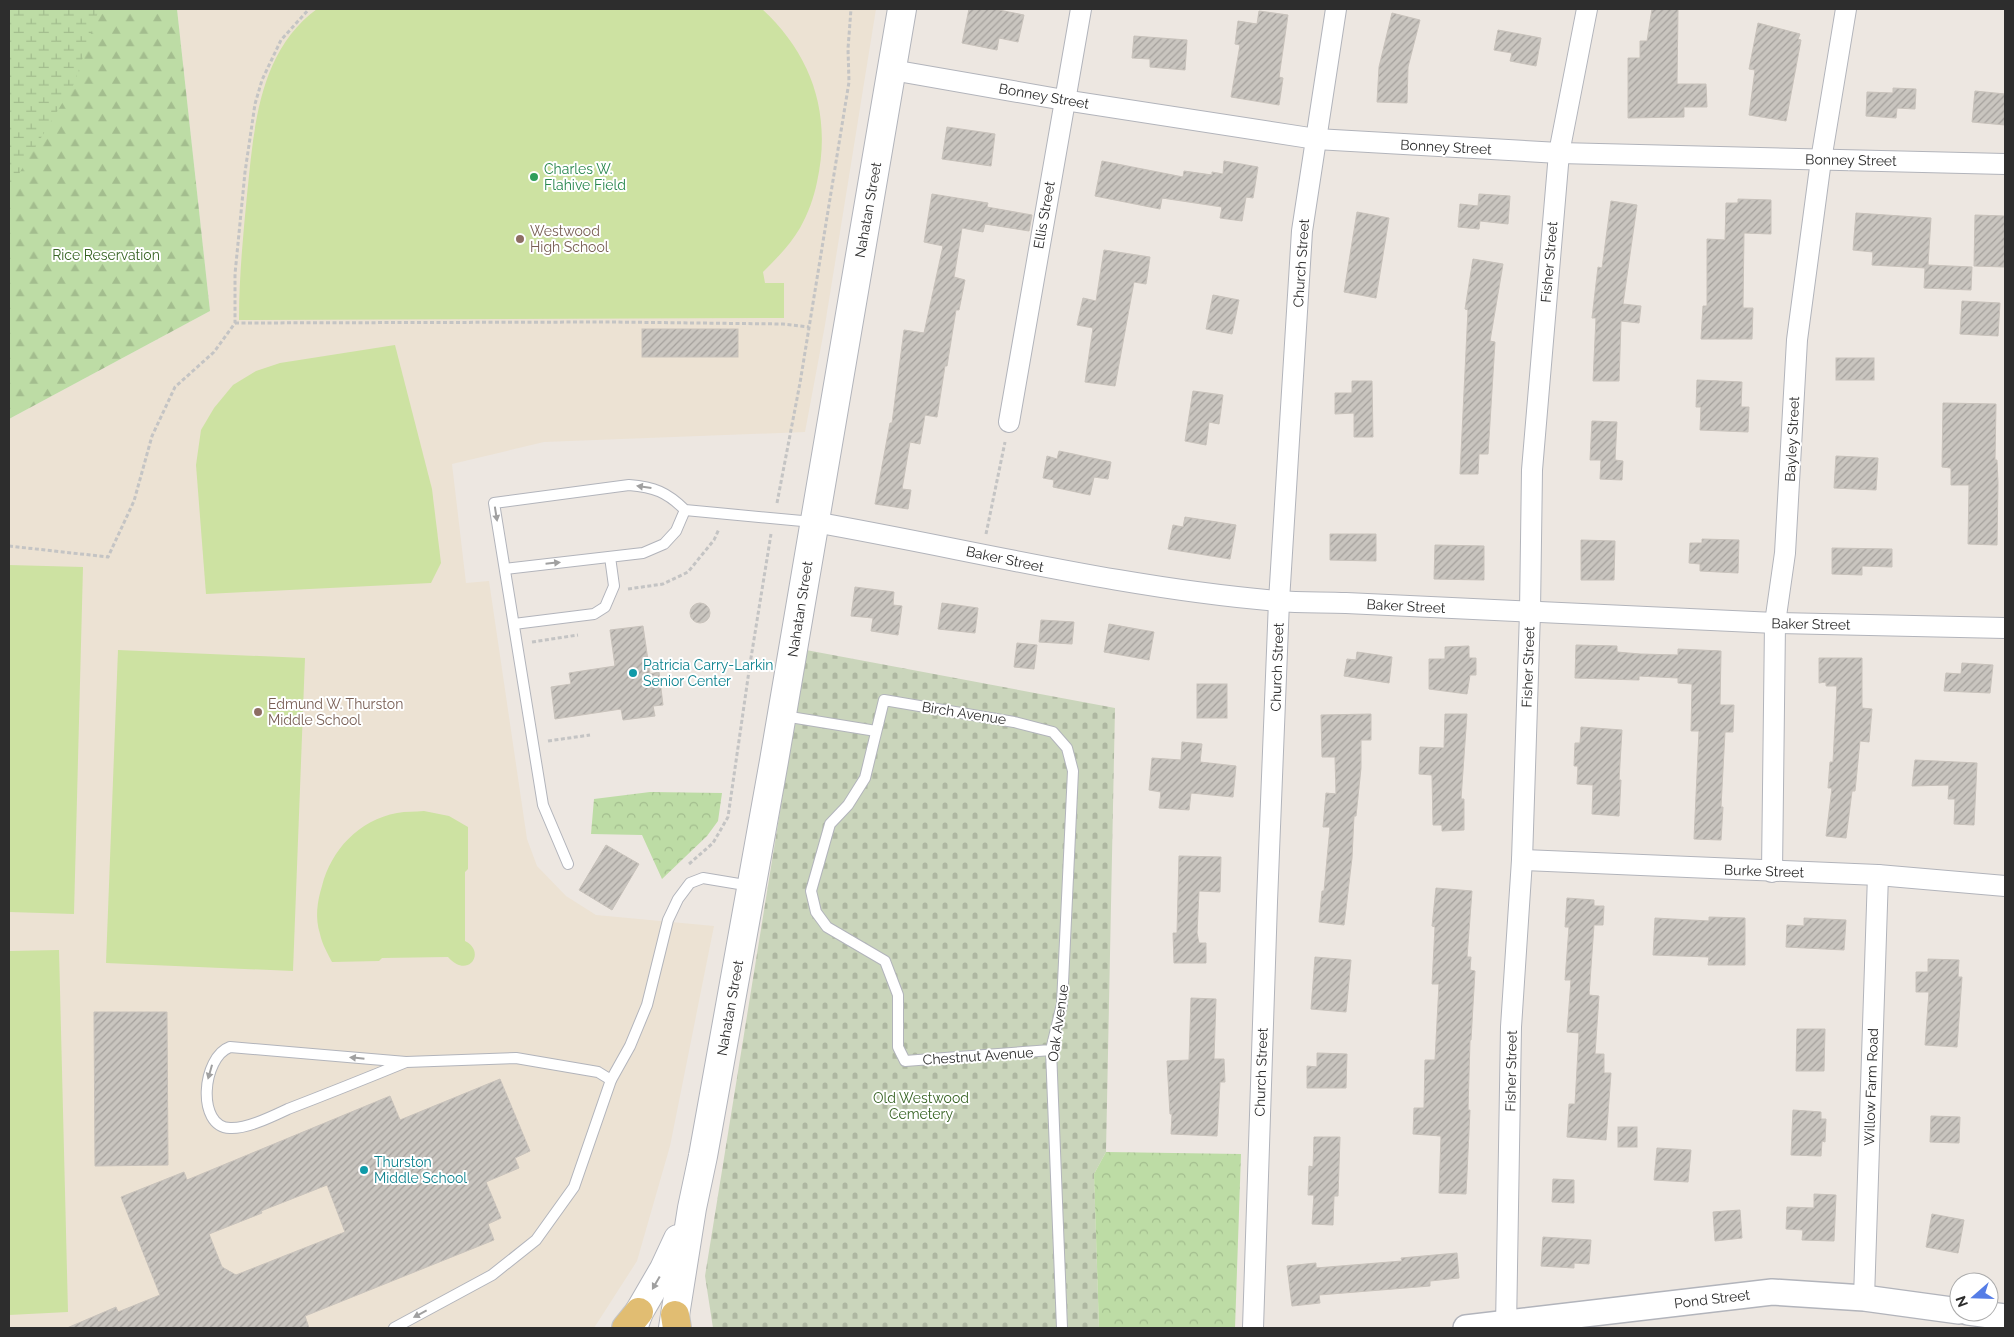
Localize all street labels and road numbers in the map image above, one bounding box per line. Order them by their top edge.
street label: Bonney Street [998,80,1091,112]
street label: Bonney Street [1400,137,1492,157]
street label: Bonney Street [1805,151,1897,169]
street label: Nahatan Street [852,161,884,259]
street label: Ellis Street [1030,180,1058,250]
street label: Church Street [1290,218,1312,308]
street label: Fisher Street [1537,220,1561,303]
street label: Bayley Street [1782,395,1802,482]
street label: Baker Street [965,543,1046,575]
street label: Nahatan Street [785,560,816,658]
street label: Baker Street [1366,596,1446,616]
street label: Baker Street [1771,615,1851,633]
street label: Church Street [1267,622,1287,712]
street label: Fisher Street [1519,626,1537,708]
street label: Birch Avenue [921,698,1007,728]
street label: Burke Street [1724,862,1805,880]
street label: Nahatan Street [714,959,746,1057]
street label: Oak Avenue [1045,983,1071,1063]
street label: Church Street [1251,1027,1271,1117]
street label: Willow Farm Road [1861,1028,1881,1146]
street label: Fisher Street [1502,1030,1520,1112]
street label: Chestnut Avenue [922,1044,1034,1068]
street label: Pond Street [1673,1286,1751,1312]

